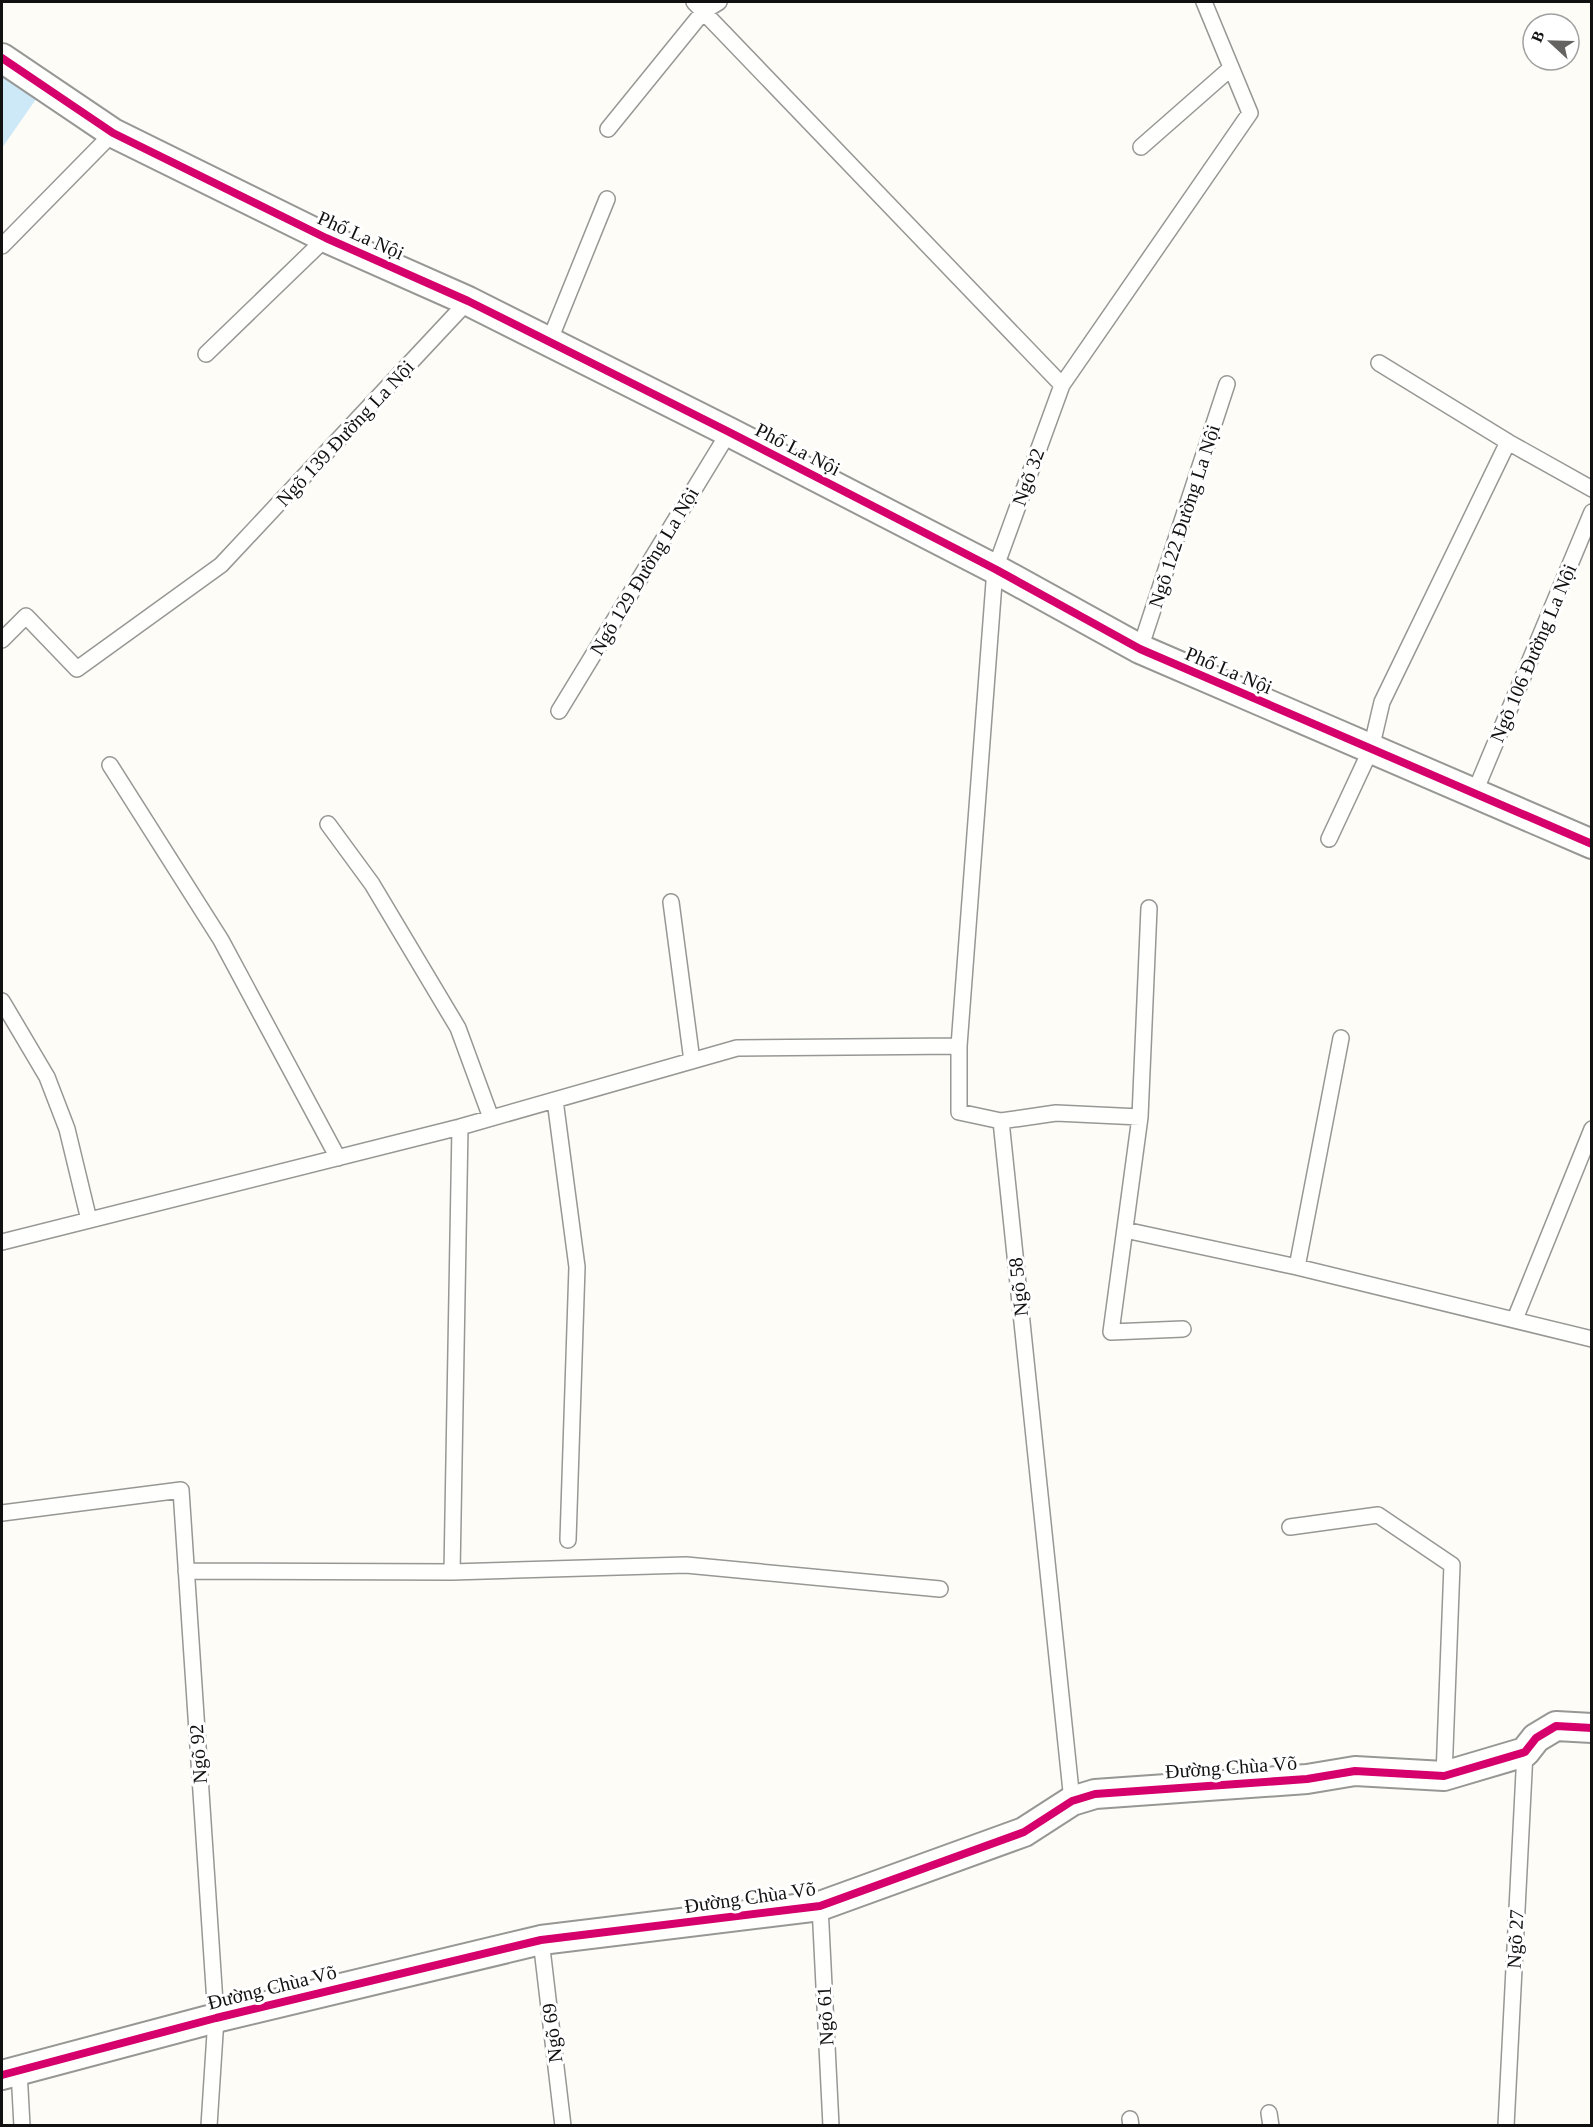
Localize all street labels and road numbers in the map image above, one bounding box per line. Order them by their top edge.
street label: Phố La Nội [314,206,408,264]
street label: Ngõ 139 Đường La Nội [272,355,419,511]
street label: Phố La Nội [752,418,844,480]
street label: Ngõ 122 Đường La Nội [1144,421,1225,611]
street label: Ngõ 32 [1007,445,1049,509]
street label: Ngõ 129 Đường La Nội [585,483,704,659]
street label: Ngõ 106 Đường La Nội [1485,560,1582,746]
street label: Phố La Nội [1182,642,1276,698]
street label: Ngõ 58 [1004,1256,1033,1318]
street label: Ngõ 92 [185,1724,212,1784]
street label: Đường Chùa Võ [1164,1751,1298,1784]
street label: Đường Chùa Võ [683,1877,817,1918]
street label: Ngõ 27 [1502,1909,1529,1969]
street label: Đường Chùa Võ [205,1960,339,2015]
street label: Ngõ 61 [812,1986,839,2046]
street label: Ngõ 69 [537,2002,568,2064]

